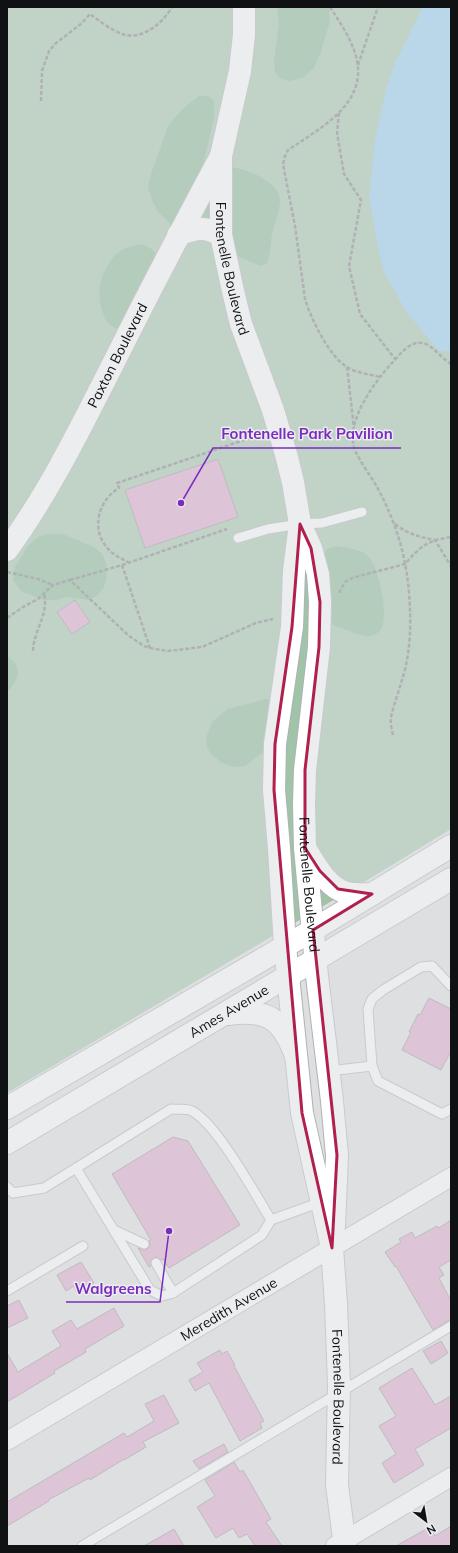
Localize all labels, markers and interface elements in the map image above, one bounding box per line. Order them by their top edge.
street label: Fontenelle Boulevard [212,202,253,338]
street label: Paxton Boulevard [83,300,151,411]
callout: Fontenelle Park Pavilion [213,421,401,448]
text: Fontenelle Park Pavilion [221,424,393,443]
street label: Fontenelle Boulevard [295,817,324,953]
street label: Ames Avenue [186,981,272,1042]
street label: Meredith Avenue [177,1273,280,1345]
callout: Walgreens [66,1275,160,1302]
text: Walgreens [74,1279,152,1298]
street label: Fontenelle Boulevard [328,1329,348,1465]
north arrow [406,1501,446,1541]
text: N [424,1521,438,1538]

